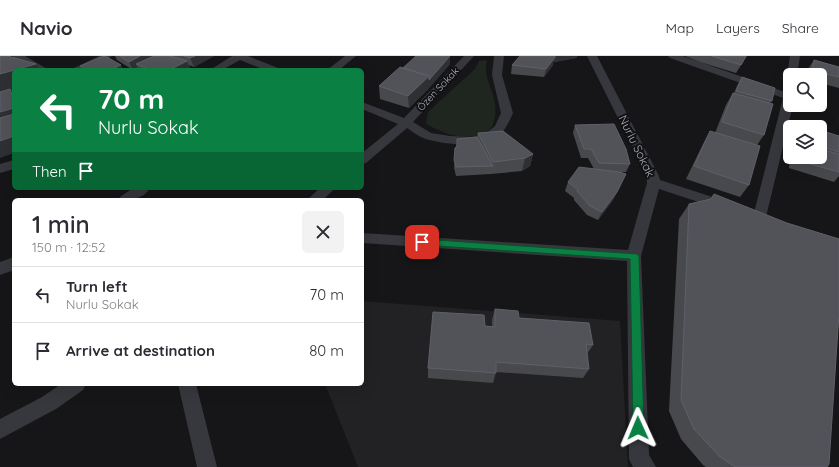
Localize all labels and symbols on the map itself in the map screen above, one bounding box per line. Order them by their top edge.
street label: Özen Sokak [415,64,461,114]
street label: Nurlu Sokak [616,113,658,179]
pin [405,225,439,259]
position arrow [617,407,659,449]

